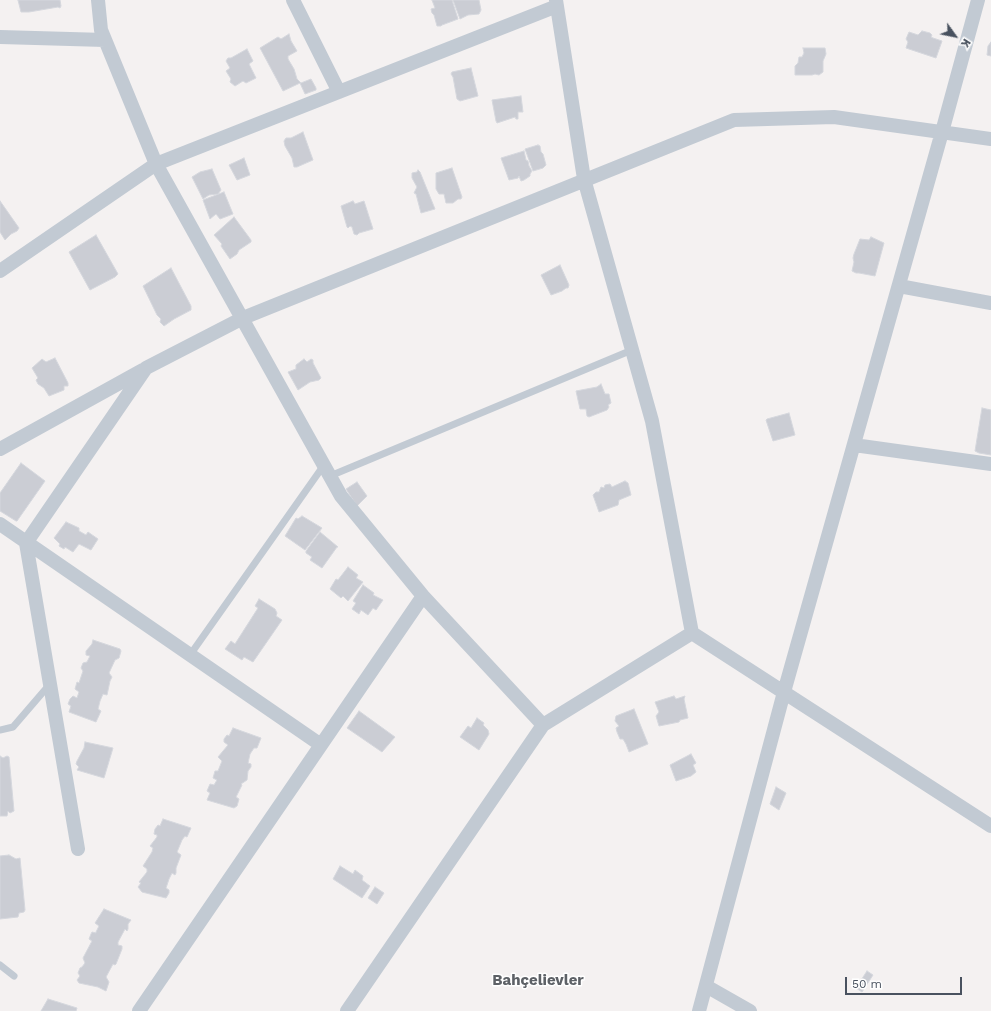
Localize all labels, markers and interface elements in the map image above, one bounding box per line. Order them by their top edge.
north arrow [935,16,975,56]
text: K [958,36,973,50]
scale bar [847,969,964,995]
district label: Bahçelievler [492,972,584,990]
text: 50 m [852,977,882,991]

